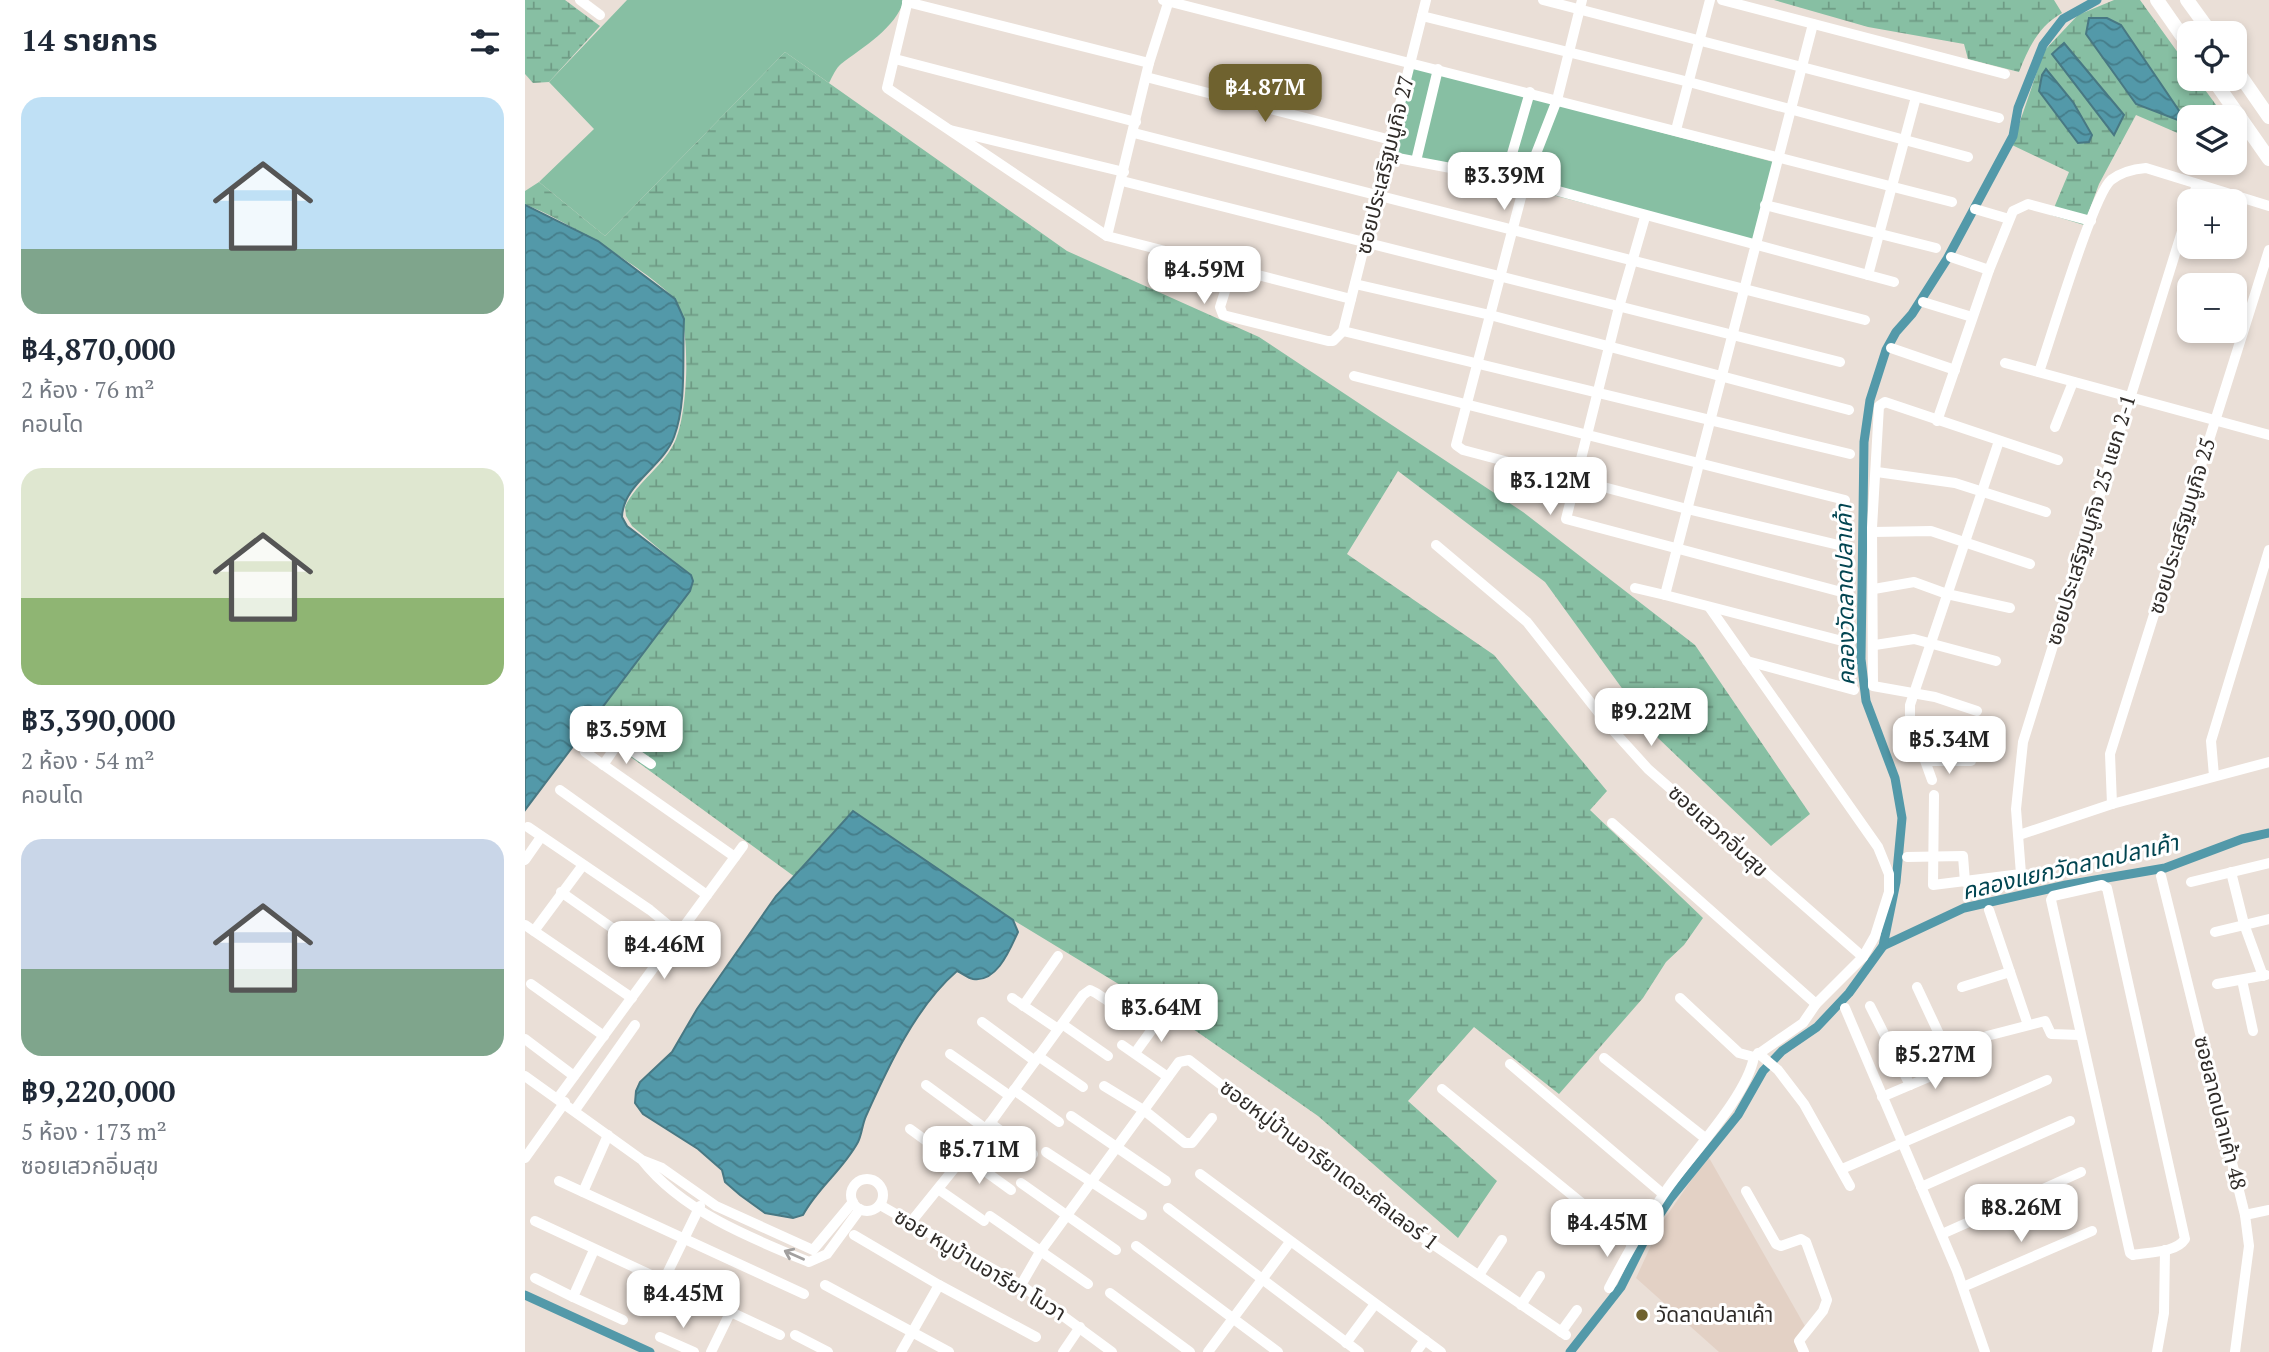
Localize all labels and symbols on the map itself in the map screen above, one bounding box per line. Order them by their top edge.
pin: ฿4.87M [1208,64,1322,124]
street label: ซอยประเสริฐมนูกิจ 27 [1348,73,1420,257]
pin: ฿3.39M [1447,152,1561,212]
pin: ฿4.59M [1147,246,1261,306]
street label: ซอยประเสริฐมนูกิจ 25 แยก 2-1 [2039,391,2142,649]
street label: ซอยประเสริฐมนูกิจ 25 [2141,434,2221,617]
pin: ฿3.12M [1493,458,1607,517]
water label: คลองวัดลาดปลาเค้า [1827,502,1862,686]
pin: ฿9.22M [1594,688,1708,748]
pin: ฿3.59M [569,706,683,766]
pin: ฿5.34M [1892,716,2006,776]
street label: ซอยเสวกอิ่มสุข [1663,778,1775,883]
water label: คลองแยกวัดลาดปลาเค้า [1959,826,2183,906]
pin: ฿4.46M [607,922,721,981]
pin: ฿3.64M [1104,984,1218,1044]
pin: ฿5.27M [1878,1032,1992,1091]
street label: ซอยลาดปลาเค้า 48 [2188,1033,2254,1193]
street label: ซอยหมู่บ้านอารียาเดอะคัลเลอร์ 1 [1215,1073,1445,1256]
pin: ฿5.71M [922,1126,1036,1186]
pin: ฿8.26M [1964,1184,2078,1244]
pin: ฿4.45M [1550,1200,1664,1259]
street label: ซอย หมูบ้านอารียา โมวา [889,1202,1072,1327]
one-way arrow [783,1248,805,1261]
pin: ฿4.45M [626,1270,740,1330]
place label: วัดลาดปลาเค้า [1656,1300,1773,1328]
marker: วัดลาดปลาเค้า [1634,1307,1650,1323]

